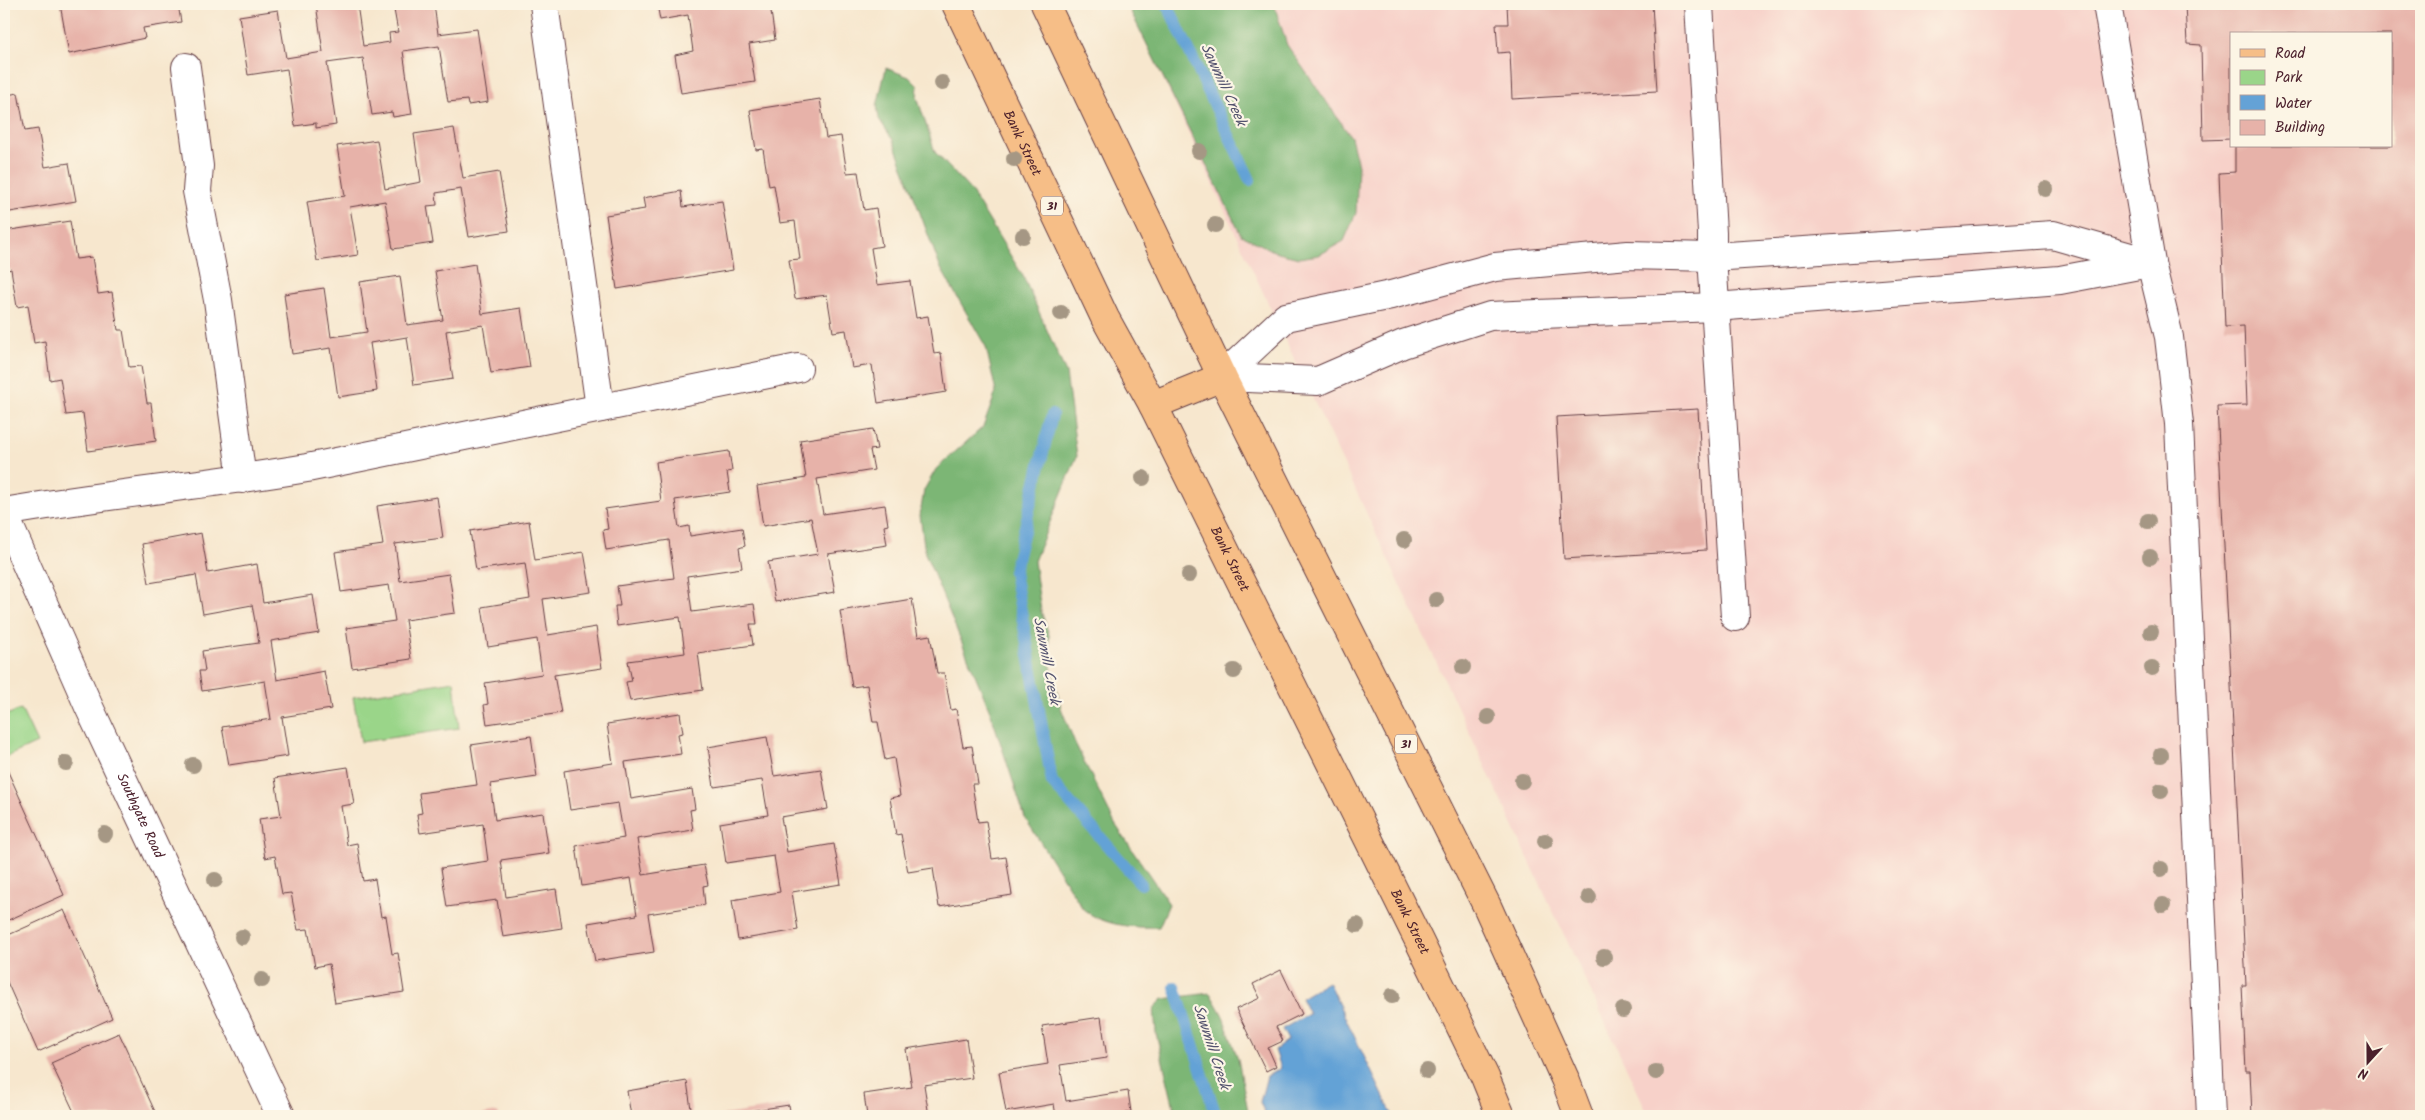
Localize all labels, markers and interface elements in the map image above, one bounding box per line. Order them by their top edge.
legend [2230,32,2392,148]
water label: Sawmill Creek [1193,40,1253,132]
text: Road [2275,42,2306,66]
text: Park [2275,66,2303,90]
text: Water [2275,92,2312,116]
street label: Bank Street [997,106,1047,180]
text: Building [2275,116,2325,140]
road number: 31 [1041,197,1063,216]
street label: Bank Street [1204,523,1255,596]
water label: Sawmill Creek [1026,615,1067,709]
road number: 31 [1395,734,1417,754]
street label: Southgate Road [111,769,170,863]
street label: Bank Street [1384,885,1435,959]
water label: Sawmill Creek [1186,1001,1237,1095]
north arrow [2342,1038,2392,1088]
text: N [2355,1061,2372,1085]

